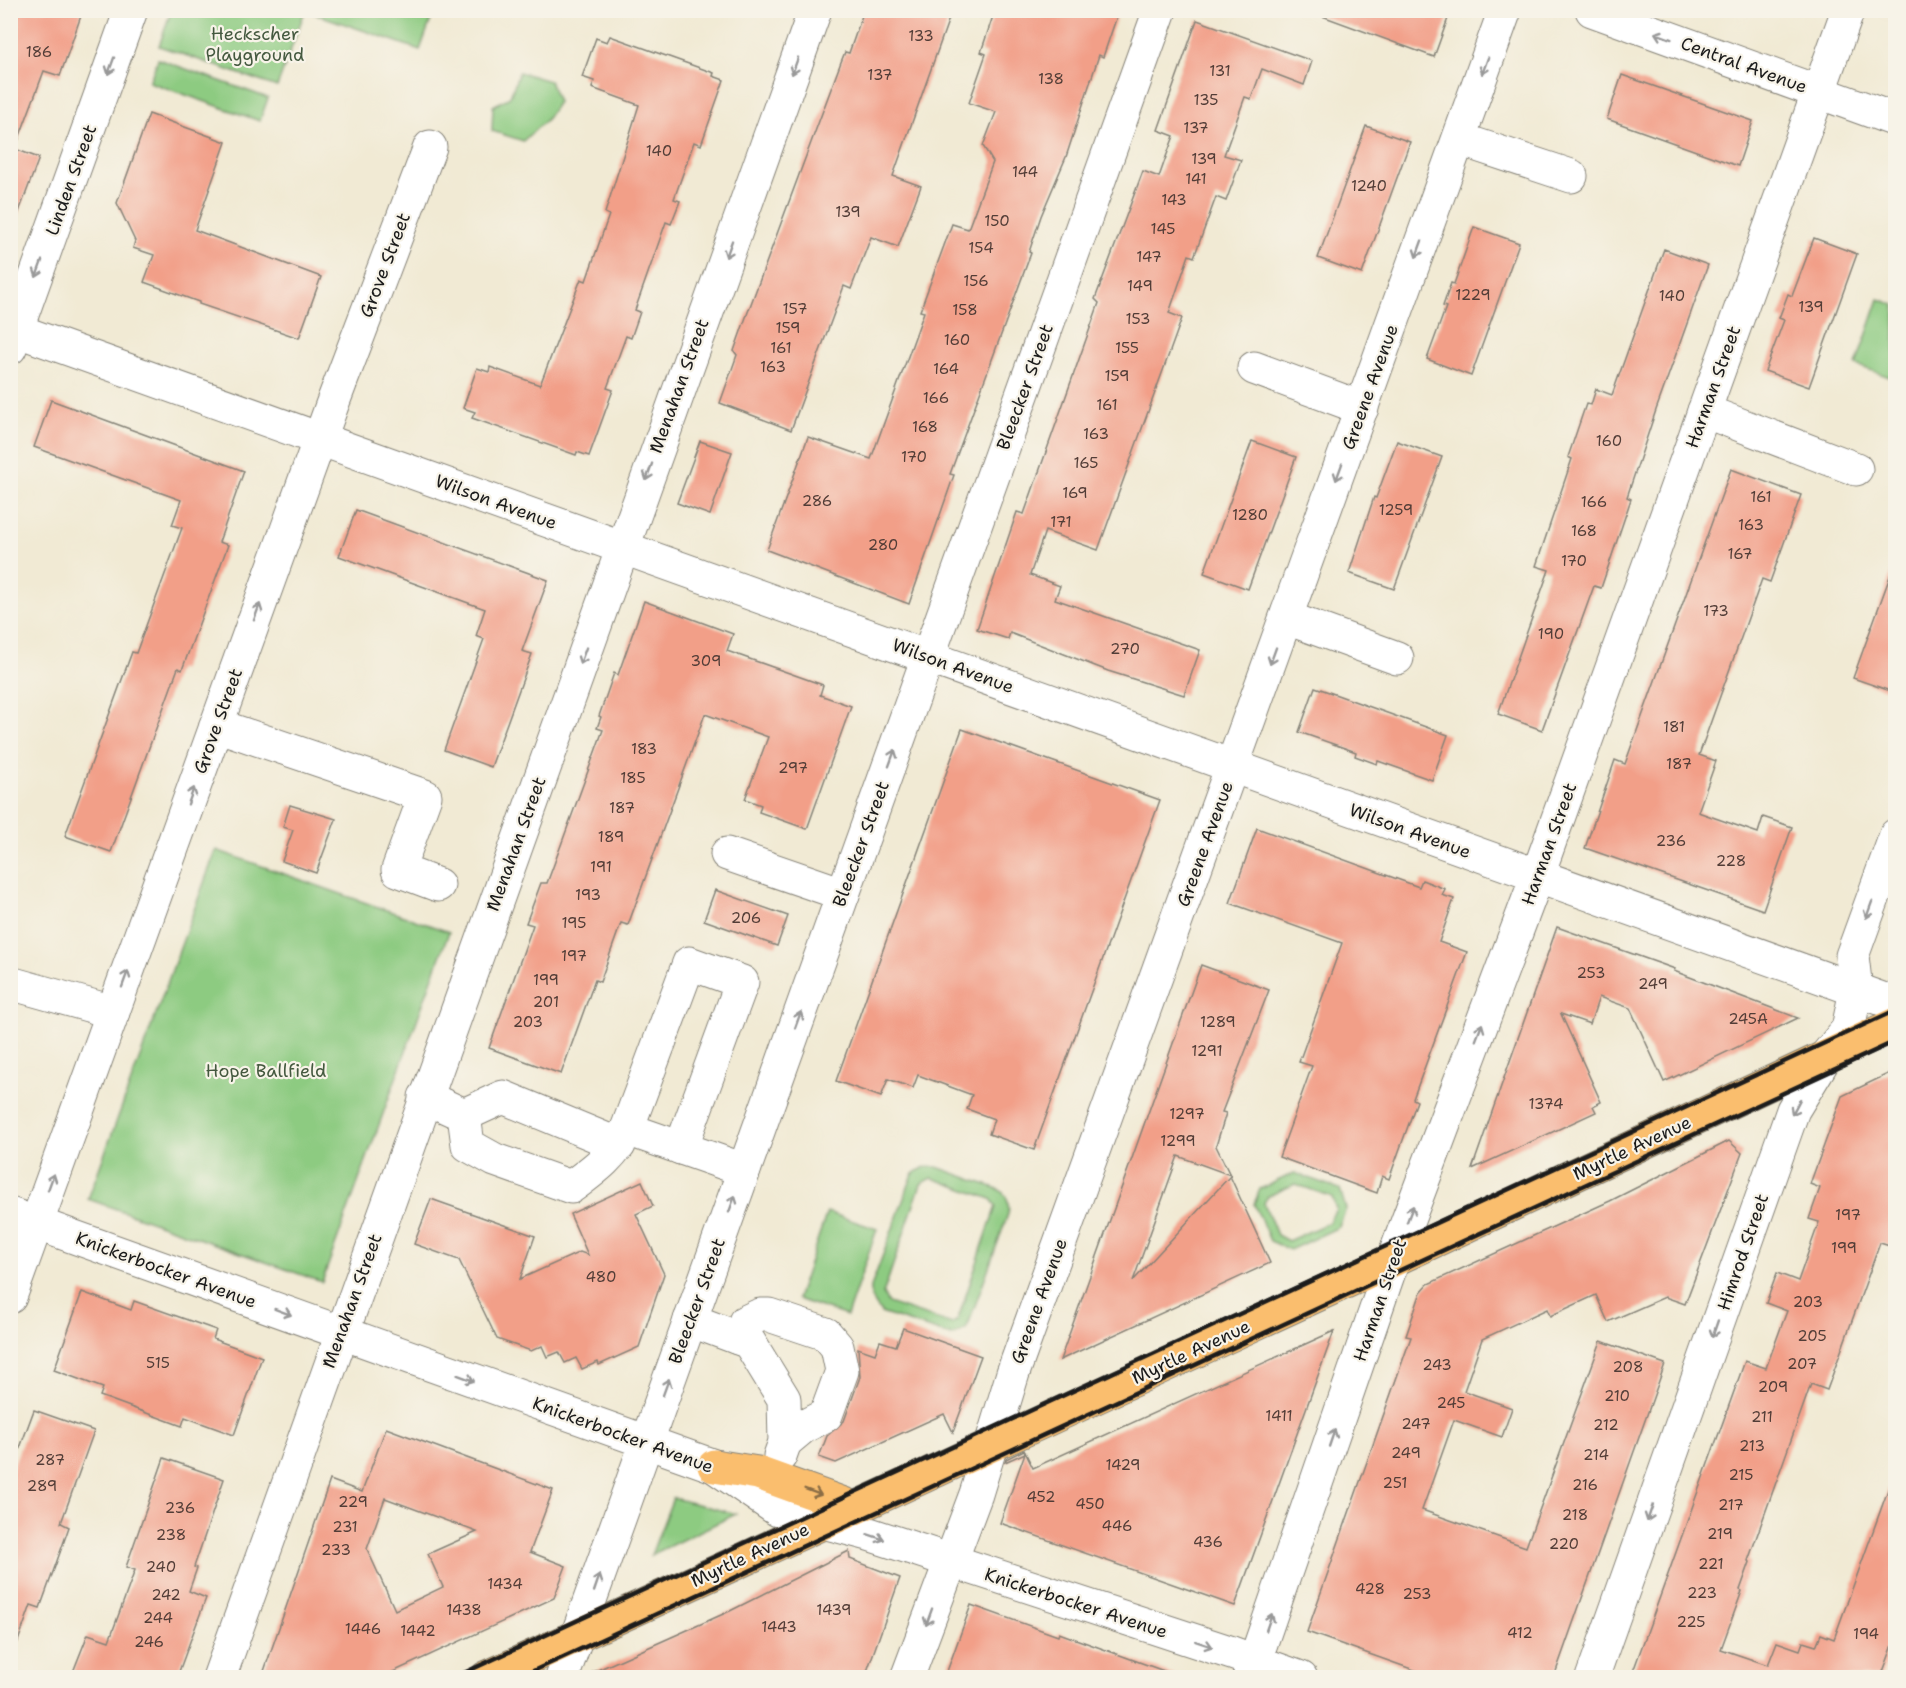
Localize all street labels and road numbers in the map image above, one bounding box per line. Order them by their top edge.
street label: Central Avenue [1678,31,1810,99]
street label: Linden Street [40,121,102,239]
street label: Grove Street [354,209,416,321]
street label: Menahan Street [644,315,715,457]
street label: Bleecker Street [991,321,1059,453]
street label: Greene Avenue [1336,321,1404,453]
street label: Harman Street [1680,322,1746,451]
street label: Wilson Avenue [432,469,560,535]
street label: Wilson Avenue [889,633,1017,699]
street label: Grove Street [188,665,248,777]
street label: Menahan Street [481,773,552,915]
street label: Bleecker Street [827,778,895,910]
street label: Greene Avenue [1171,778,1239,910]
street label: Harman Street [1516,779,1582,908]
street label: Wilson Avenue [1346,798,1474,864]
street label: Myrtle Avenue [1569,1110,1695,1186]
street label: Himrod Street [1712,1190,1774,1314]
street label: Knickerbocker Avenue [72,1226,260,1314]
street label: Menahan Street [317,1230,388,1372]
street label: Bleecker Street [663,1235,731,1367]
street label: Greene Avenue [1005,1235,1073,1367]
street label: Harman Street [1348,1235,1412,1365]
street label: Myrtle Avenue [1128,1314,1254,1390]
street label: Knickerbocker Avenue [529,1391,717,1479]
street label: Myrtle Avenue [687,1517,813,1593]
street label: Knickerbocker Avenue [981,1562,1171,1644]

